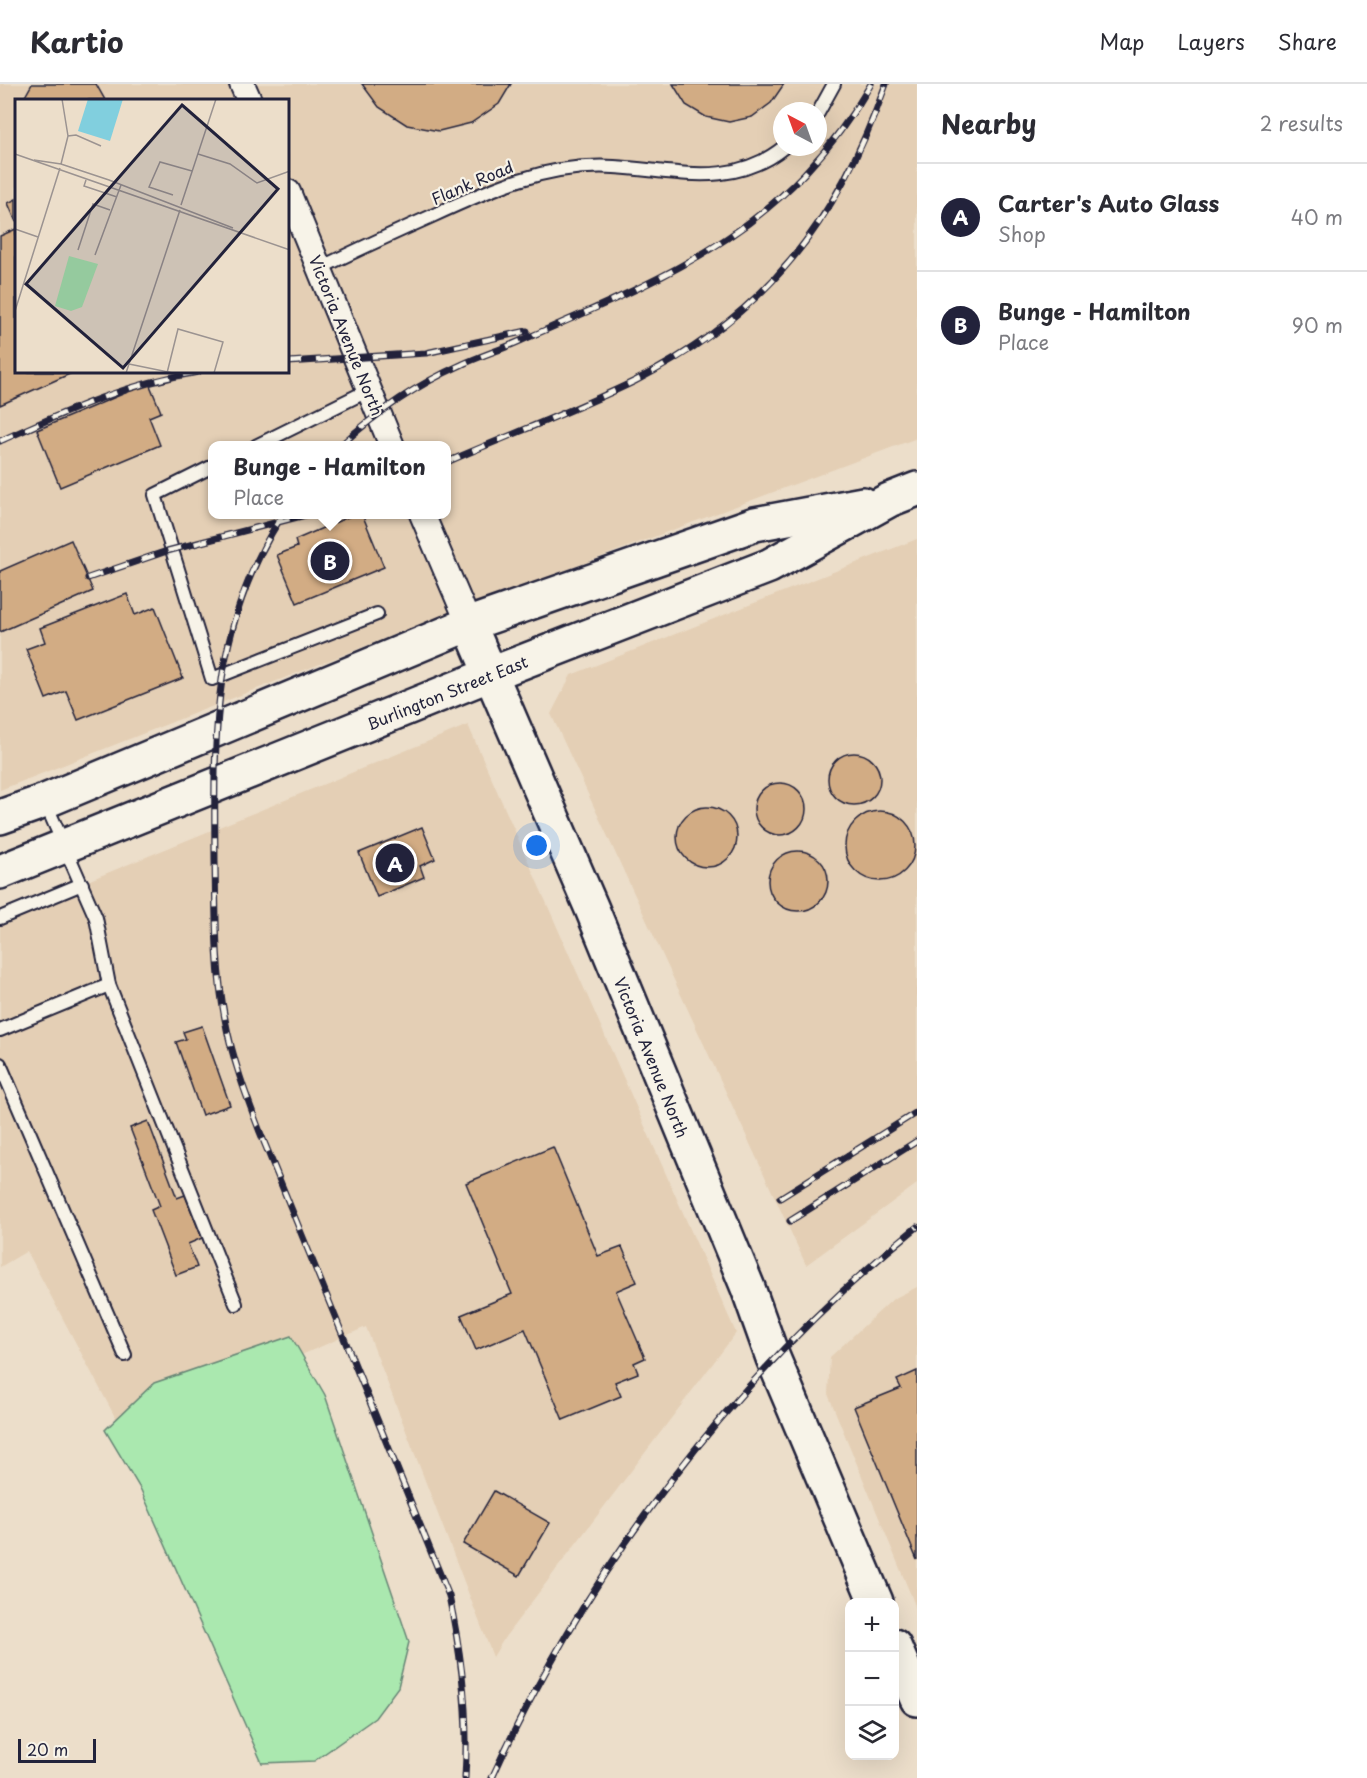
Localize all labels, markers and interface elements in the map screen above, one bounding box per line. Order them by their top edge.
text: Kartio [30,20,124,63]
text: Map [1100,25,1144,57]
text: Layers [1177,25,1245,57]
text: Share [1278,25,1337,57]
inset map [15,99,290,374]
north arrow [773,102,827,156]
text: Nearby [941,104,1036,143]
text: 2 results [1260,108,1343,138]
street label: Flank Road [427,154,517,210]
text: Carter's Auto Glass [998,186,1219,219]
text: A [953,202,968,232]
text: 40 m [1291,202,1343,232]
text: Shop [998,219,1046,249]
street label: Victoria Avenue North [304,251,390,419]
text: Bunge - Hamilton [998,294,1191,327]
text: B [954,310,967,340]
text: 90 m [1292,310,1343,340]
text: Place [998,327,1049,357]
popup [208,441,451,519]
text: Bunge - Hamilton [233,449,426,482]
text: Place [233,482,284,512]
pin: B [310,538,350,584]
street label: Burlington Street East [363,649,531,735]
your location [522,831,551,860]
pin: A [376,840,414,886]
street label: Victoria Avenue North [609,973,695,1141]
map controls [845,1598,899,1760]
button: + [845,1598,899,1652]
button: − [845,1652,899,1706]
button: layers [845,1706,899,1760]
scale bar [18,1736,96,1764]
text: 20 m [27,1737,68,1761]

